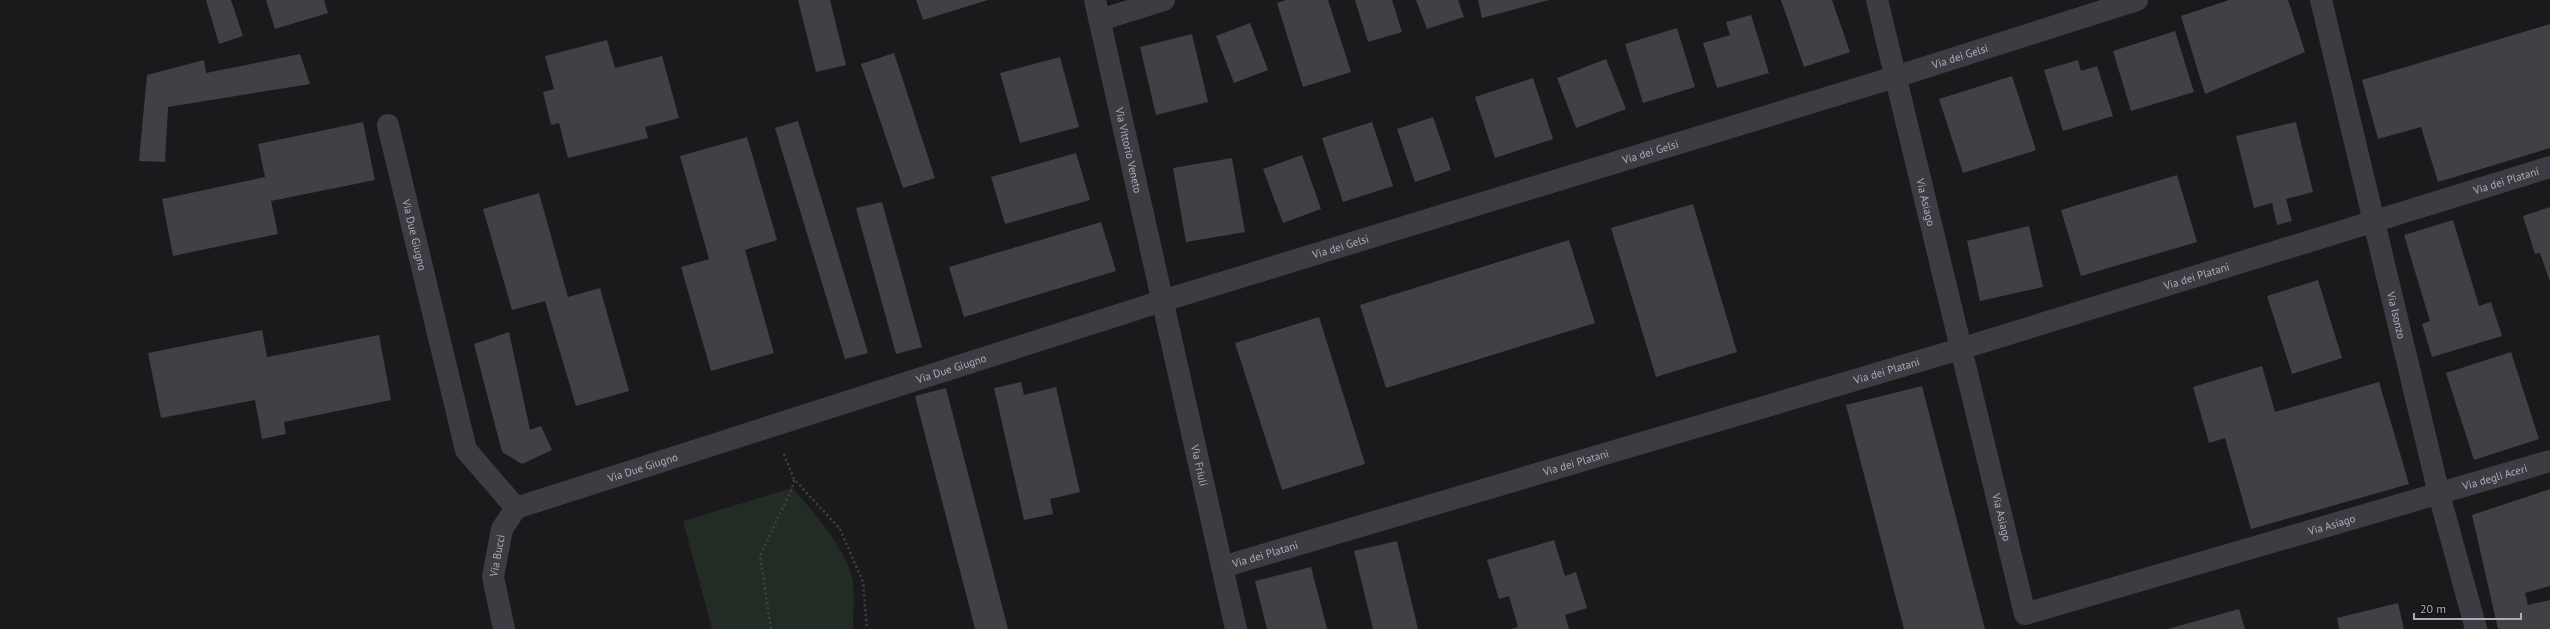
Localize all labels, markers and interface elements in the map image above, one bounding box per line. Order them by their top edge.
street label: Via dei Gelsi [1929,41,1990,72]
street label: Via Vittorio Veneto [1112,105,1145,194]
street label: Via dei Gelsi [1620,137,1680,167]
street label: Via dei Platani [2471,164,2541,198]
street label: Via Asiago [1913,176,1938,228]
street label: Via Due Giugno [399,197,430,272]
street label: Via dei Gelsi [1310,231,1370,262]
street label: Via dei Platani [2161,259,2231,293]
street label: Via Isonzo [2384,289,2409,340]
street label: Via Due Giugno [913,351,988,387]
street label: Via dei Platani [1851,354,1921,387]
street label: Via Friuli [1188,442,1211,488]
street label: Via dei Platani [1540,446,1611,479]
street label: Via Due Giugno [605,450,680,485]
street label: Via degli Aceri [2460,461,2529,493]
street label: Via Asiago [1989,491,2014,543]
street label: Via Asiago [2305,511,2357,538]
street label: Via Bucci [486,533,508,579]
street label: Via dei Platani [1230,538,1300,571]
scale bar [2414,595,2521,621]
text: 20 m [2420,601,2446,616]

